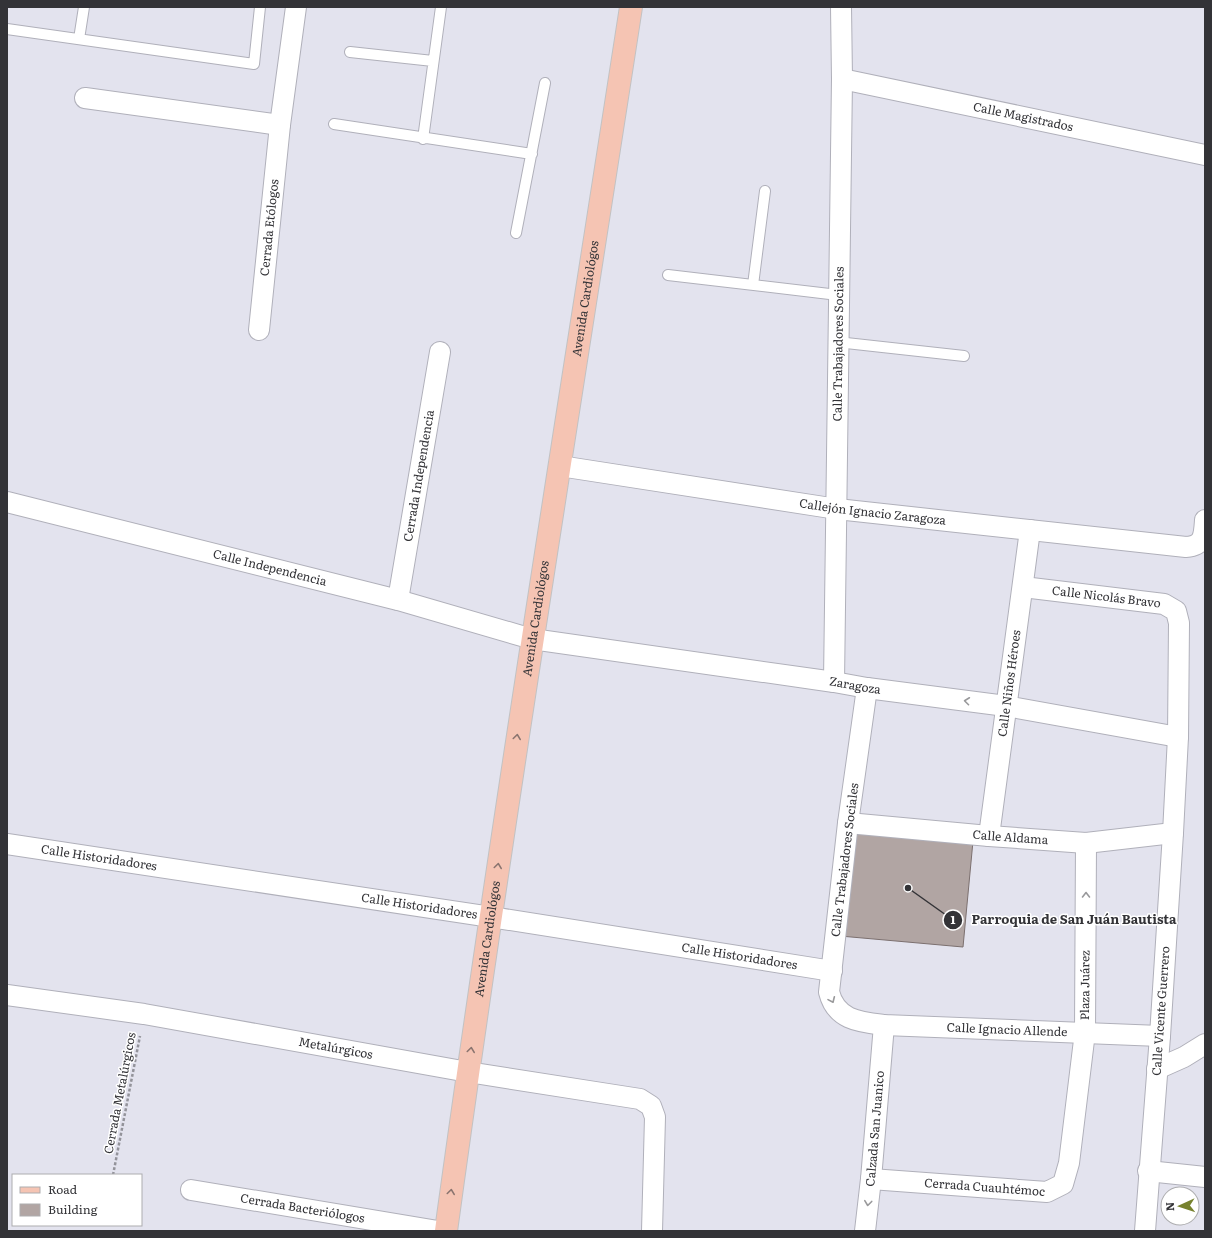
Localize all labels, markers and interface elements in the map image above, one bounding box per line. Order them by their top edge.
street label: Calle Magistrados [972,97,1076,135]
street label: Cerrada Etólogos [255,178,282,277]
street label: Avenida Cardiológos [567,239,603,357]
street label: Calle Trabajadores Sociales [827,266,848,422]
street label: Cerrada Independencia [398,408,438,543]
street label: Callejón Ignacio Zaragoza [798,493,947,529]
street label: Calle Independencia [211,544,329,590]
street label: Avenida Cardiológos [517,559,553,678]
street label: Calle Nicolás Bravo [1051,581,1162,612]
street label: Calle Niños Héroes [992,628,1025,738]
street label: Zaragoza [828,671,883,698]
one-way arrow [964,697,970,706]
one-way arrow [512,734,521,740]
street label: Calle Trabajadores Sociales [826,781,862,938]
street label: Calle Aldama [972,825,1049,848]
street label: Calle Historidadores [40,839,159,875]
one-way arrow [493,863,502,869]
street label: Avenida Cardiológos [469,879,504,998]
street label: Calle Historidadores [360,888,479,923]
one-way arrow [1082,892,1090,898]
callout: Parroquia de San Juán Bautista [943,907,1184,932]
text: Parroquia de San Juán Bautista [972,909,1177,928]
text: 1 [951,910,956,928]
street label: Calle Historidadores [680,937,799,973]
street label: Calle Vicente Guerrero [1147,946,1174,1076]
street label: Plaza Juárez [1075,950,1093,1020]
one-way arrow [827,996,835,1003]
street label: Calle Ignacio Allende [946,1018,1068,1040]
street label: Cerrada Metalúrgicos [98,1030,140,1155]
street label: Metalúrgicos [297,1032,375,1063]
one-way arrow [466,1047,475,1053]
street label: Calzada San Juanico [860,1070,888,1187]
street label: Cerrada Cuauhtémoc [924,1173,1046,1200]
legend [12,1174,142,1226]
text: Road [48,1180,78,1198]
north arrow [1160,1186,1200,1226]
street label: Cerrada Bacteriólogos [239,1188,367,1227]
one-way arrow [446,1189,455,1195]
text: Building [48,1200,98,1218]
one-way arrow [864,1200,873,1206]
text: N [1161,1202,1177,1212]

